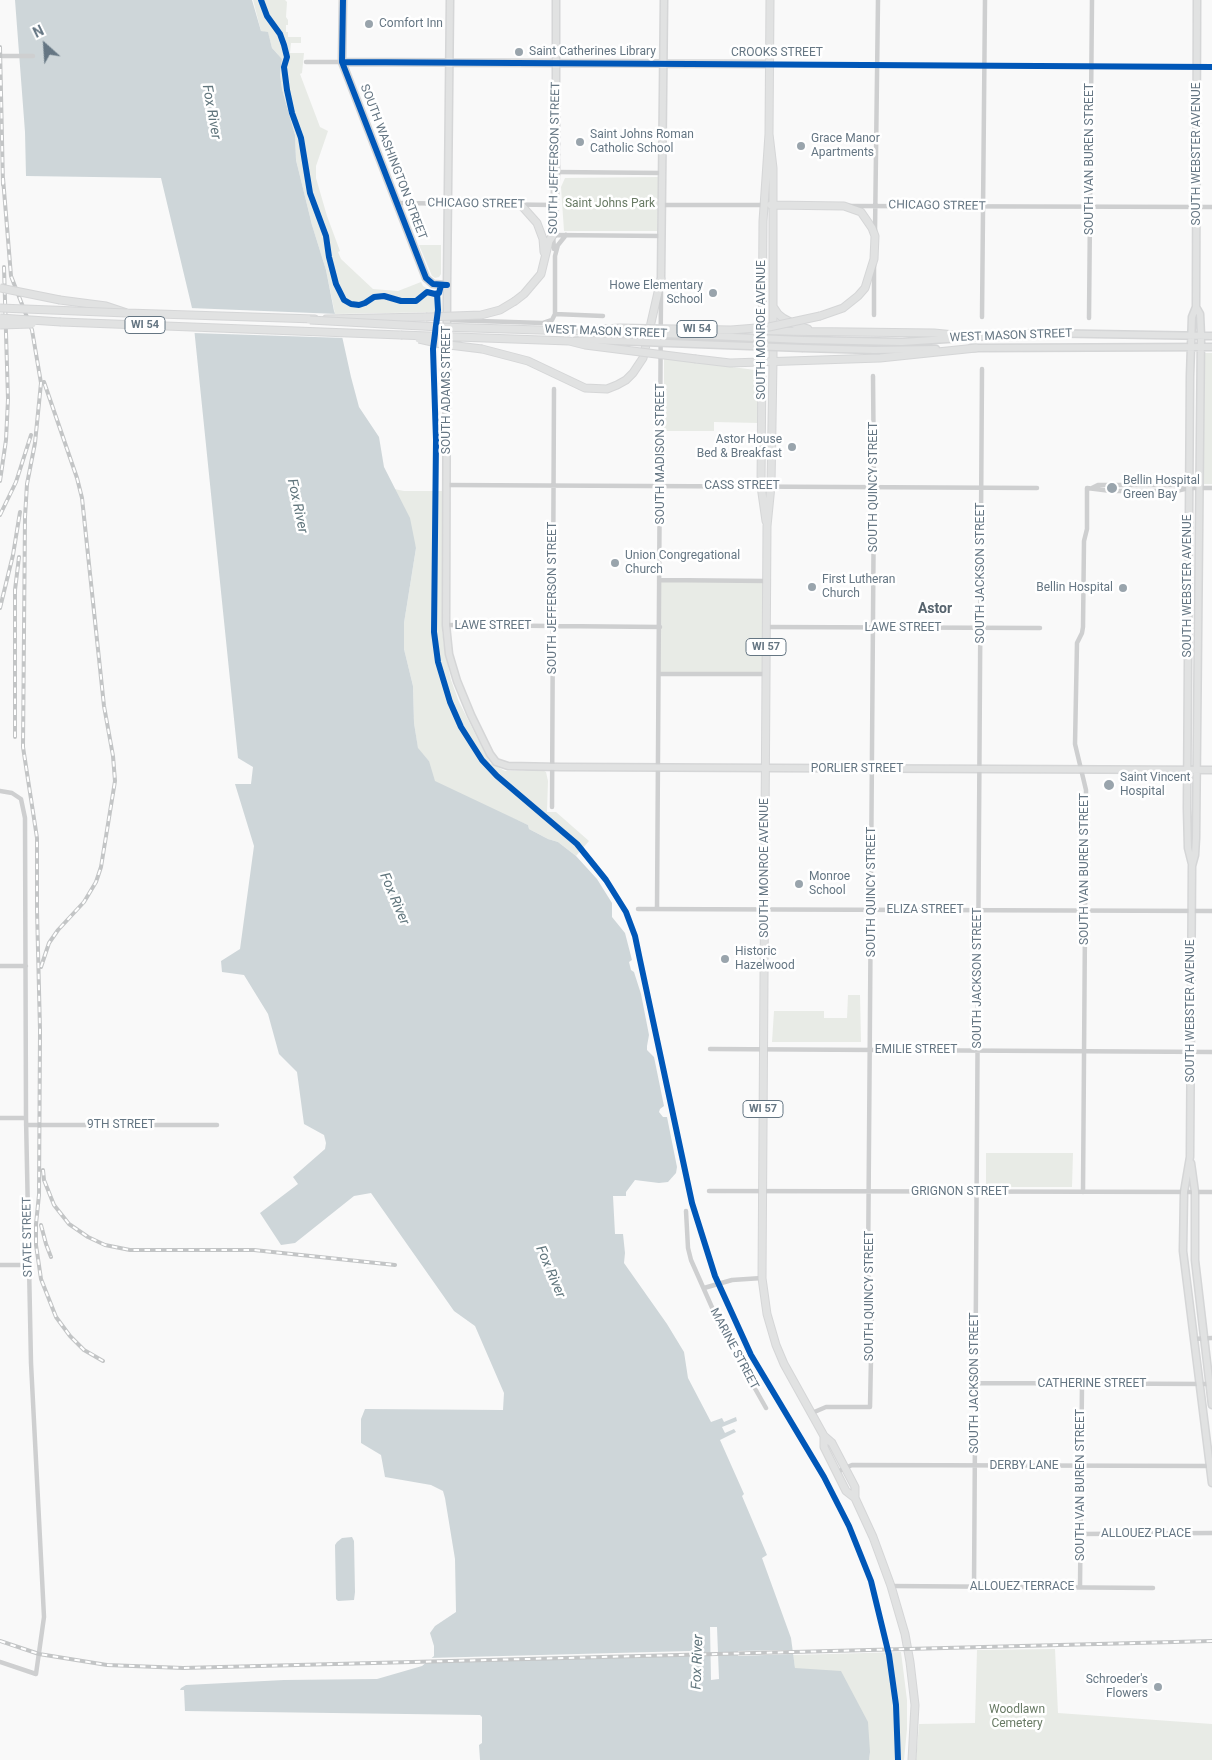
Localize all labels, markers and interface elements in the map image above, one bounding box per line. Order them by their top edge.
place label: Comfort Inn [379,17,443,31]
marker: Comfort Inn [363,18,375,30]
north arrow [20,20,70,70]
text: N [30,22,46,41]
place label: Saint Catherines Library [529,45,656,59]
marker: Saint Catherines Library [513,46,525,58]
street label: CROOKS STREET [731,46,823,60]
street label: SOUTH WASHINGTON STREET [357,82,429,242]
street label: SOUTH JEFFERSON STREET [546,82,564,234]
street label: SOUTH WEBSTER AVENUE [1190,82,1204,226]
water label: Fox River [198,83,224,141]
street label: SOUTH VAN BUREN STREET [1083,83,1097,235]
place label: Saint Johns Roman Catholic School [590,128,694,156]
place label: Grace Manor Apartments [811,132,880,160]
marker: Saint Johns Roman Catholic School [574,136,586,148]
marker: Grace Manor Apartments [795,140,807,152]
street label: CHICAGO STREET [427,196,525,212]
park label: Saint Johns Park [565,197,655,211]
street label: CHICAGO STREET [888,198,986,214]
street label: SOUTH MONROE AVENUE [755,260,769,400]
place label: Howe Elementary School [609,279,703,307]
marker: Howe Elementary School [707,287,719,299]
road number: WI 54 [125,316,165,334]
road number: WI 54 [677,320,717,338]
street label: WEST MASON STREET [544,323,668,341]
street label: SOUTH ADAMS STREET [440,326,454,454]
street label: WEST MASON STREET [949,327,1073,345]
street label: SOUTH MADISON STREET [654,384,668,524]
street label: SOUTH QUINCY STREET [867,422,881,552]
place label: Astor House Bed & Breakfast [697,433,782,461]
marker: Astor House Bed & Breakfast [786,441,798,453]
place label: Bellin Hospital Green Bay [1123,474,1200,502]
water label: Fox River [283,477,311,535]
street label: CASS STREET [704,479,780,493]
marker: Bellin Hospital Green Bay [1105,481,1119,495]
street label: SOUTH JACKSON STREET [974,503,988,643]
street label: SOUTH WEBSTER AVENUE [1181,514,1195,658]
street label: SOUTH JEFFERSON STREET [546,522,560,674]
place label: Union Congregational Church [625,549,740,577]
marker: Union Congregational Church [609,557,621,569]
place label: First Lutheran Church [822,573,895,601]
marker: First Lutheran Church [806,581,818,593]
place label: Bellin Hospital [1036,581,1113,595]
marker: Bellin Hospital [1117,582,1129,594]
district label: Astor [918,601,952,617]
street label: LAWE STREET [454,619,532,633]
street label: LAWE STREET [864,621,942,635]
road number: WI 57 [746,638,786,656]
street label: PORLIER STREET [811,762,903,776]
place label: Saint Vincent Hospital [1120,771,1190,799]
marker: Saint Vincent Hospital [1102,778,1116,792]
street label: SOUTH VAN BUREN STREET [1078,793,1092,945]
street label: SOUTH MONROE AVENUE [758,798,772,938]
street label: SOUTH QUINCY STREET [865,827,879,957]
water label: Fox River [376,870,412,928]
place label: Monroe School [809,870,850,898]
marker: Monroe School [793,878,805,890]
street label: ELIZA STREET [886,903,964,917]
street label: SOUTH JACKSON STREET [971,908,985,1048]
street label: SOUTH WEBSTER AVENUE [1184,939,1198,1083]
place label: Historic Hazelwood [735,945,795,973]
marker: Historic Hazelwood [719,953,731,965]
street label: EMILIE STREET [875,1043,957,1057]
road number: WI 57 [743,1100,783,1118]
street label: 9TH STREET [87,1118,155,1132]
street label: GRIGNON STREET [911,1185,1009,1199]
street label: STATE STREET [20,1197,36,1277]
street label: SOUTH QUINCY STREET [863,1231,877,1361]
water label: Fox River [532,1243,568,1301]
street label: MARINE STREET [707,1306,761,1392]
street label: SOUTH JACKSON STREET [968,1313,982,1453]
street label: CATHERINE STREET [1037,1377,1147,1391]
street label: SOUTH VAN BUREN STREET [1074,1409,1088,1561]
street label: DERBY LANE [989,1459,1059,1473]
street label: ALLOUEZ PLACE [1101,1527,1191,1541]
street label: ALLOUEZ TERRACE [970,1580,1074,1594]
water label: Fox River [689,1634,707,1690]
place label: Schroeder's Flowers [1086,1673,1148,1701]
marker: Schroeder's Flowers [1152,1681,1164,1693]
park label: Woodlawn Cemetery [989,1703,1045,1731]

